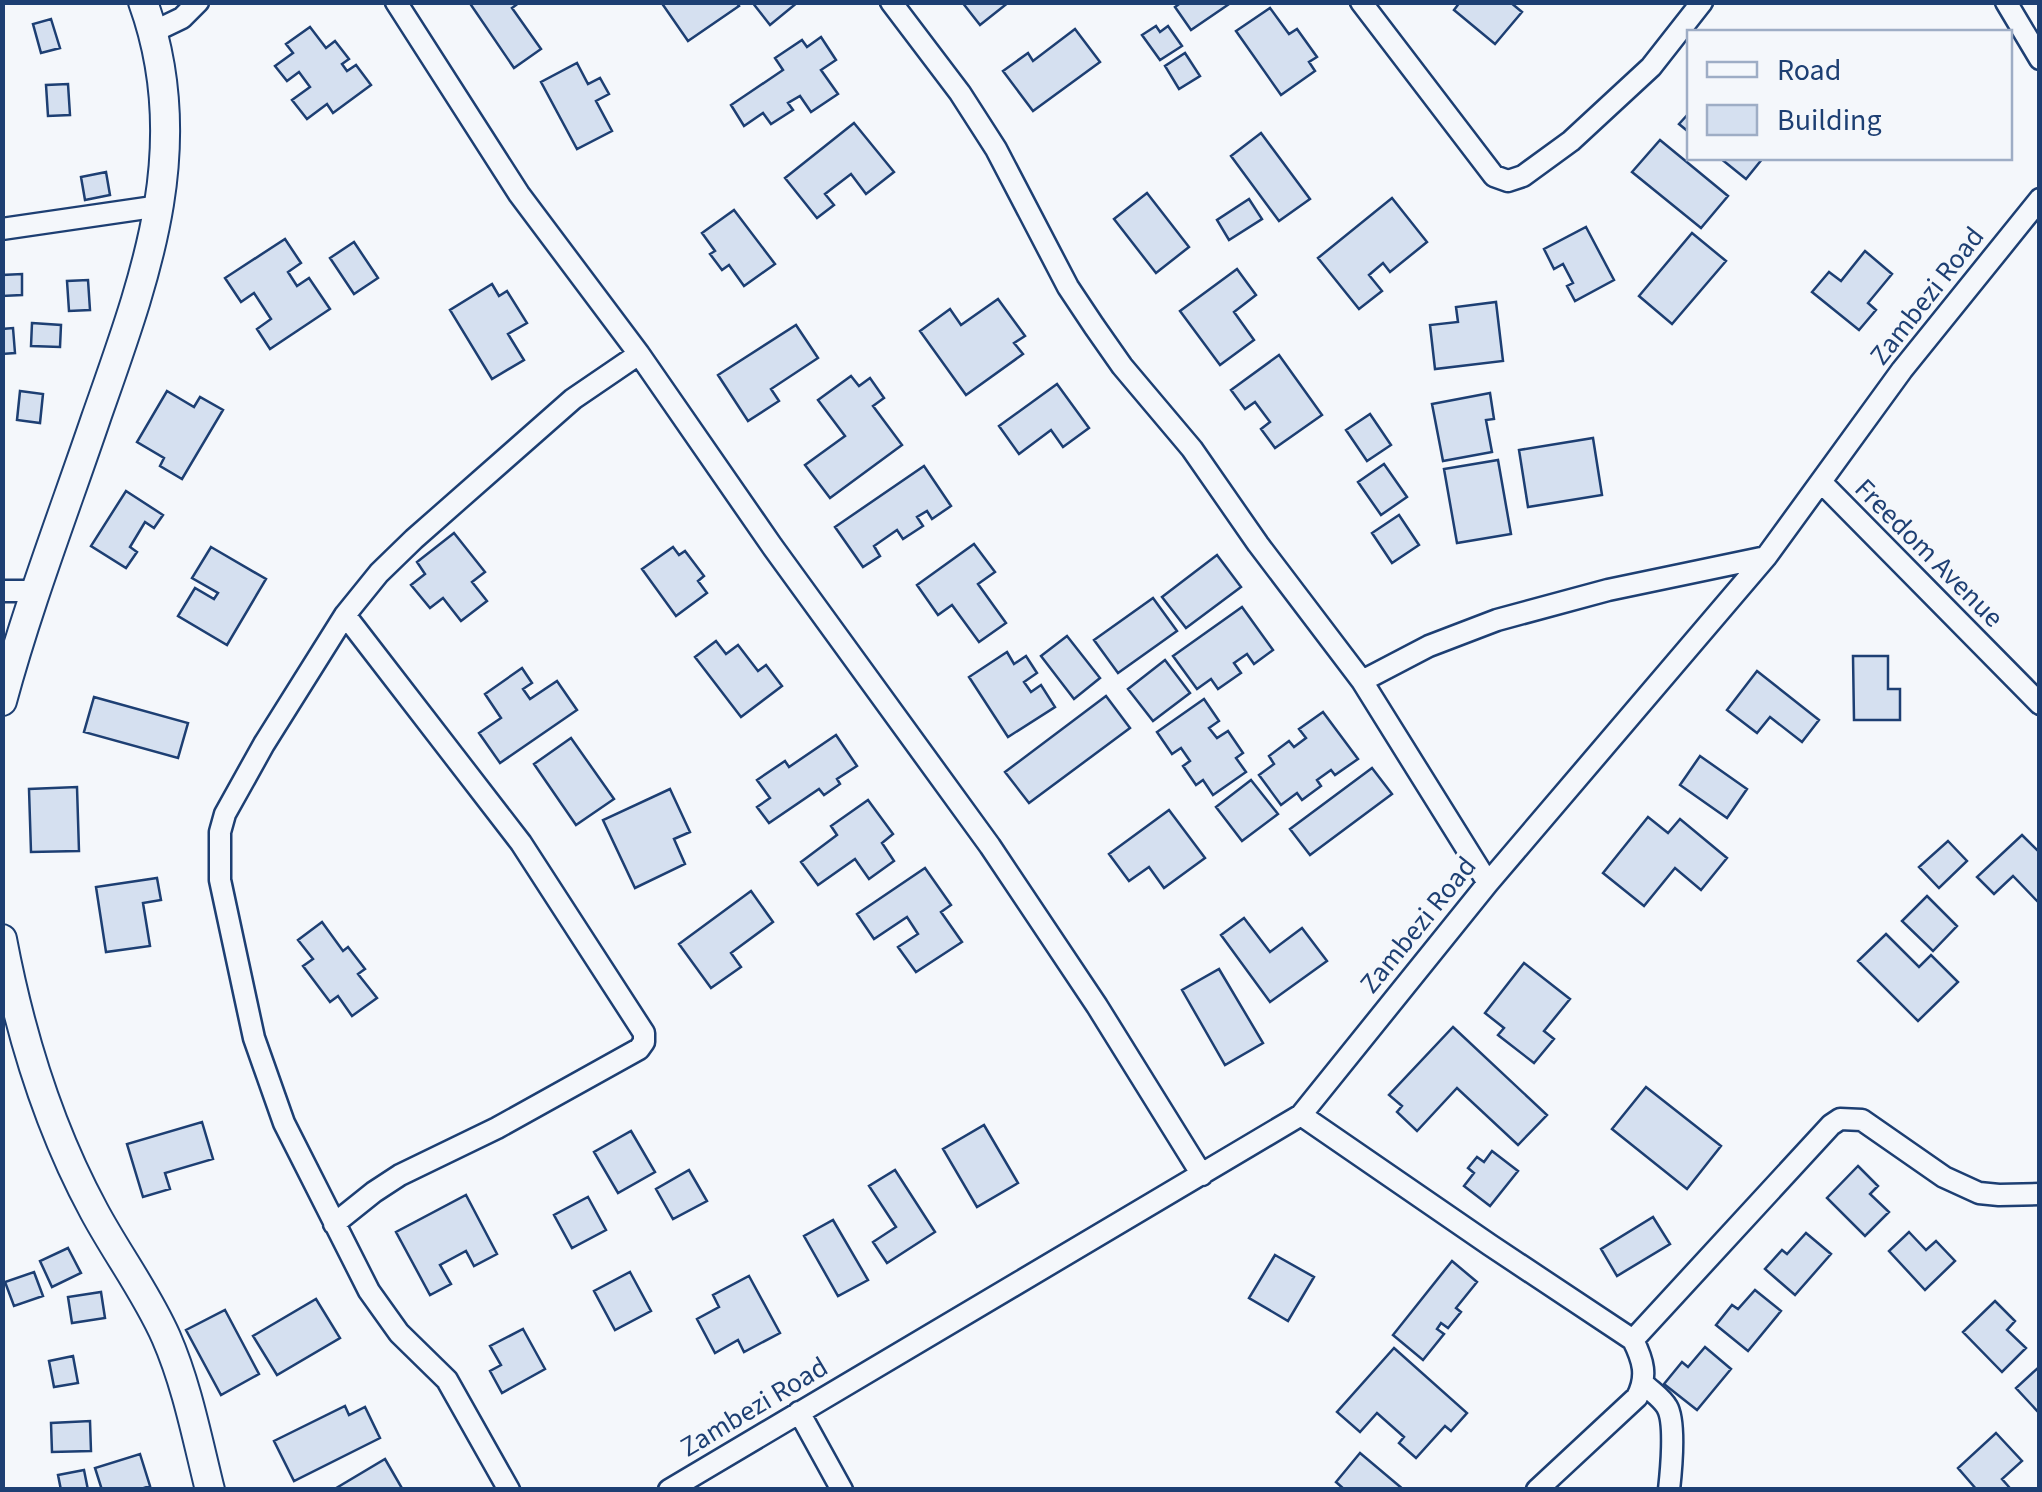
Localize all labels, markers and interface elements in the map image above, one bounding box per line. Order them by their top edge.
legend [1687,30,2012,160]
text: Road [1777,49,1841,92]
text: Building [1777,99,1882,142]
street label: Zambezi Road [1860,218,1994,374]
street label: Freedom Avenue [1845,469,2013,637]
street label: Zambezi Road [1350,848,1486,1002]
street label: Zambezi Road [673,1347,835,1467]

